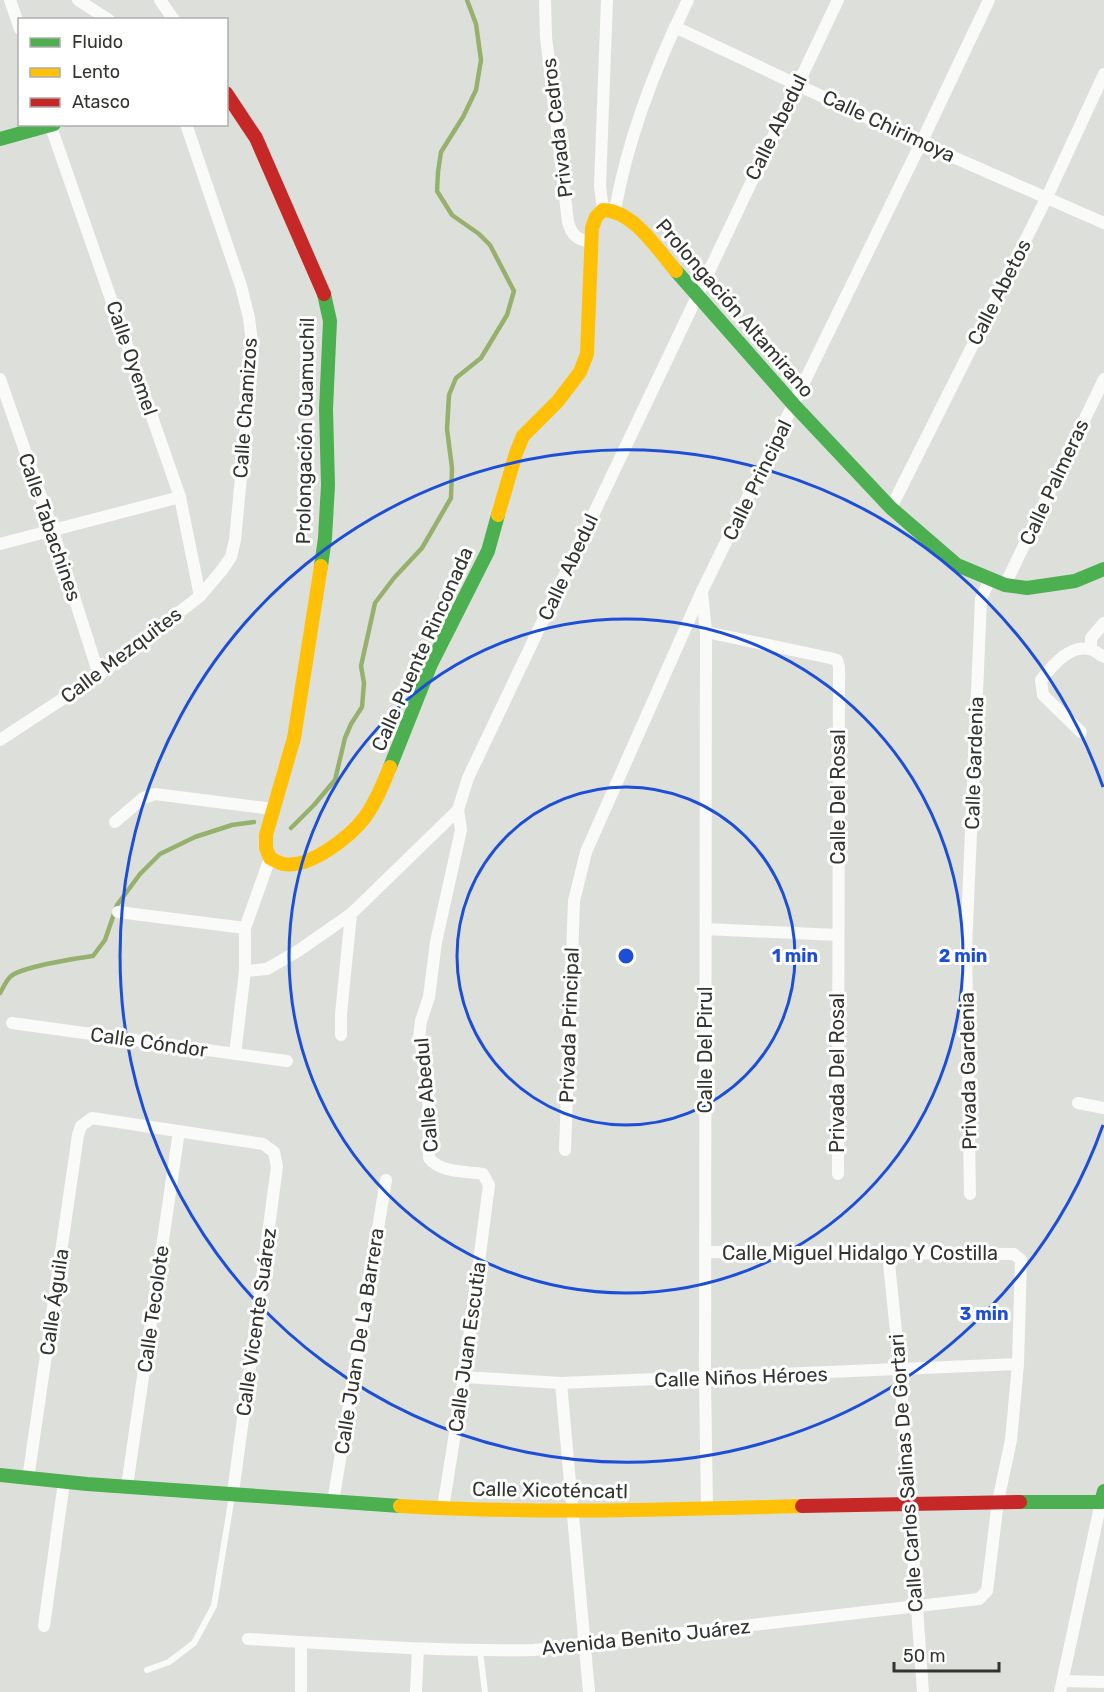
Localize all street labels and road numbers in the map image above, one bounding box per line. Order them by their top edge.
street label: Privada Cedros [537,57,577,199]
street label: Calle Abedul [740,70,812,184]
street label: Calle Chirimoya [819,85,959,167]
street label: Prolongación Altamirano [651,214,819,402]
street label: Calle Abetos [962,235,1036,349]
street label: Calle Oyemel [101,298,163,418]
street label: Prolongación Guamuchil [291,317,319,545]
street label: Calle Chamizos [228,337,262,479]
street label: Calle Palmeras [1014,415,1094,549]
street label: Calle Principal [717,416,797,544]
street label: Calle Tabachines [13,450,87,604]
street label: Calle Abedul [533,510,603,624]
street label: Calle Puente Rinconada [366,543,478,755]
street label: Calle Mezquites [56,602,186,708]
street label: Calle Gardenia [960,696,988,830]
street label: Calle Del Rosal [826,729,850,865]
street label: Privada Principal [554,947,584,1103]
street label: Calle Del Pirul [693,986,717,1114]
street label: Privada Gardenia [955,992,981,1150]
street label: Privada Del Rosal [825,993,849,1153]
street label: Calle Cóndor [89,1022,210,1062]
street label: Calle Abedul [409,1037,443,1153]
street label: Calle Vicente Suárez [231,1226,281,1418]
street label: Calle Juan De La Barrera [329,1226,389,1456]
street label: Calle Miguel Hidalgo Y Costilla [722,1241,998,1265]
street label: Calle Tecolote [132,1244,174,1374]
street label: Calle Águila [35,1247,73,1357]
street label: Calle Juan Escutia [443,1260,491,1434]
street label: Calle Carlos Salinas De Gortari [884,1333,928,1613]
street label: Calle Niños Héroes [654,1362,828,1392]
street label: Calle Xicoténcatl [472,1477,628,1503]
street label: Avenida Benito Juárez [540,1614,752,1660]

